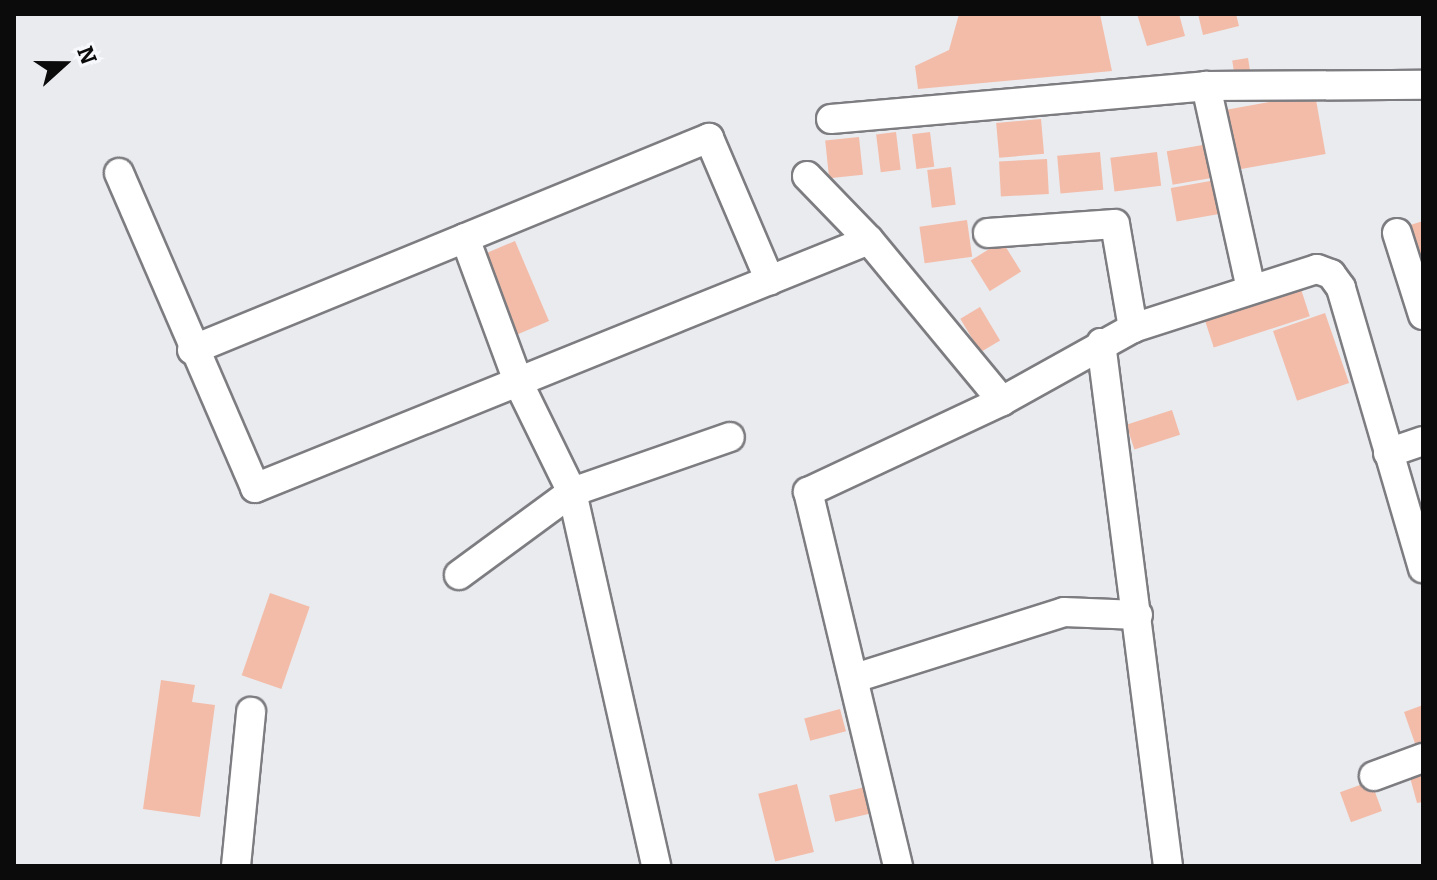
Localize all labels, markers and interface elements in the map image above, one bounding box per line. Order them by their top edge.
north arrow [24,24,104,104]
text: N [71,42,103,68]

